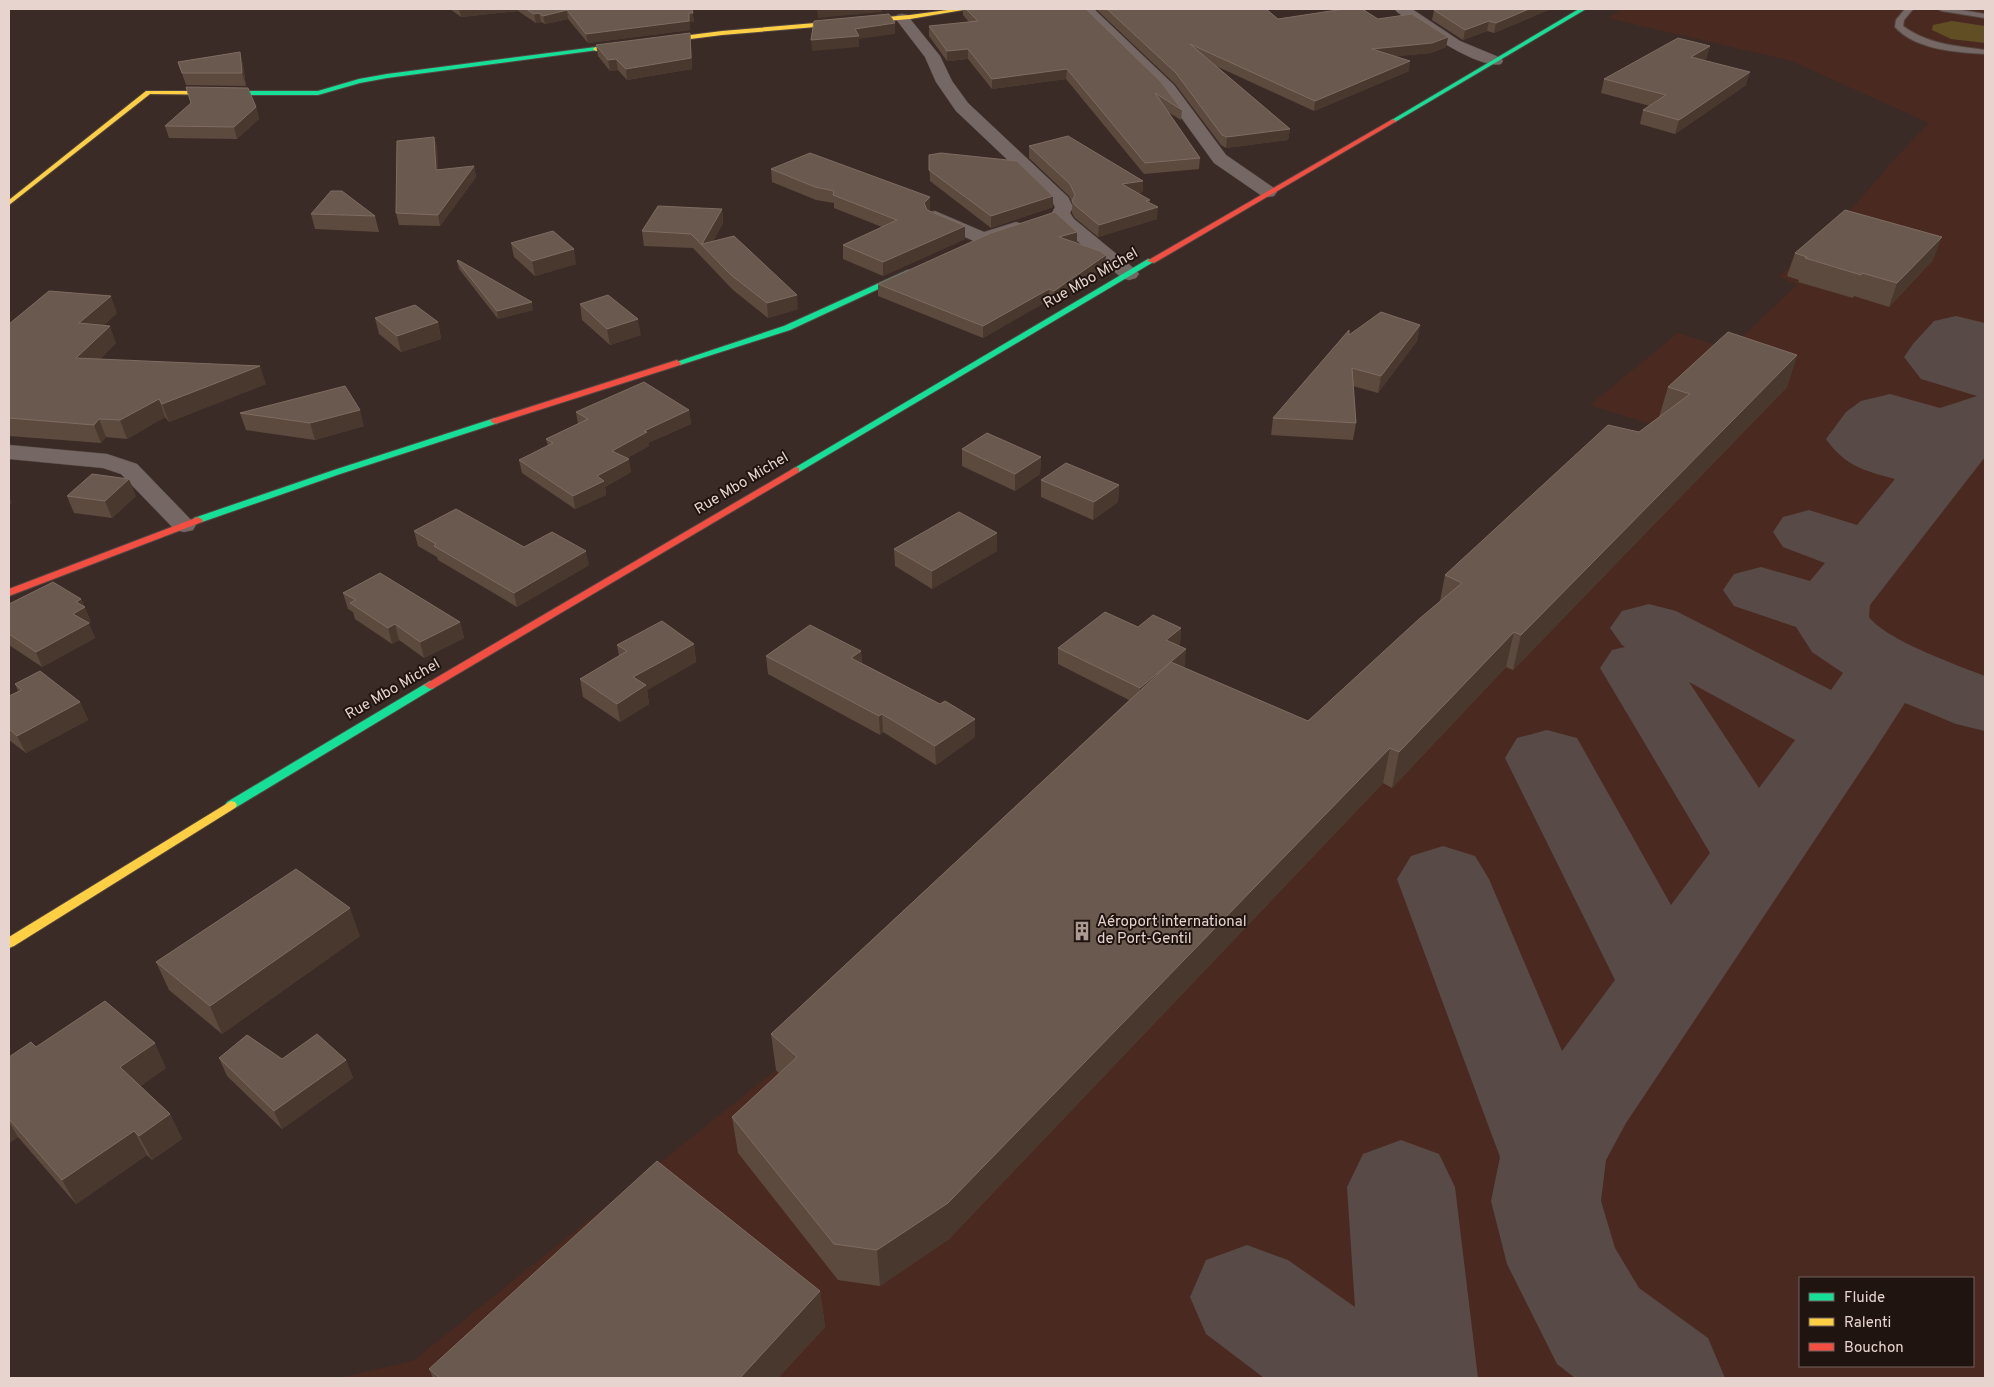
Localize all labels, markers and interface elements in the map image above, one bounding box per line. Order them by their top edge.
street label: Rue Mbo Michel [1040,244,1142,314]
street label: Rue Mbo Michel [692,448,792,520]
street label: Rue Mbo Michel [342,655,444,725]
place label: Aéroport international de Port-Gentil [1097,913,1247,949]
building icon: Aéroport international de Port-Gentil [1071,920,1093,942]
legend [1799,1277,1974,1367]
text: Fluide [1844,1289,1885,1308]
text: Ralenti [1844,1314,1891,1333]
text: Bouchon [1844,1339,1904,1358]

